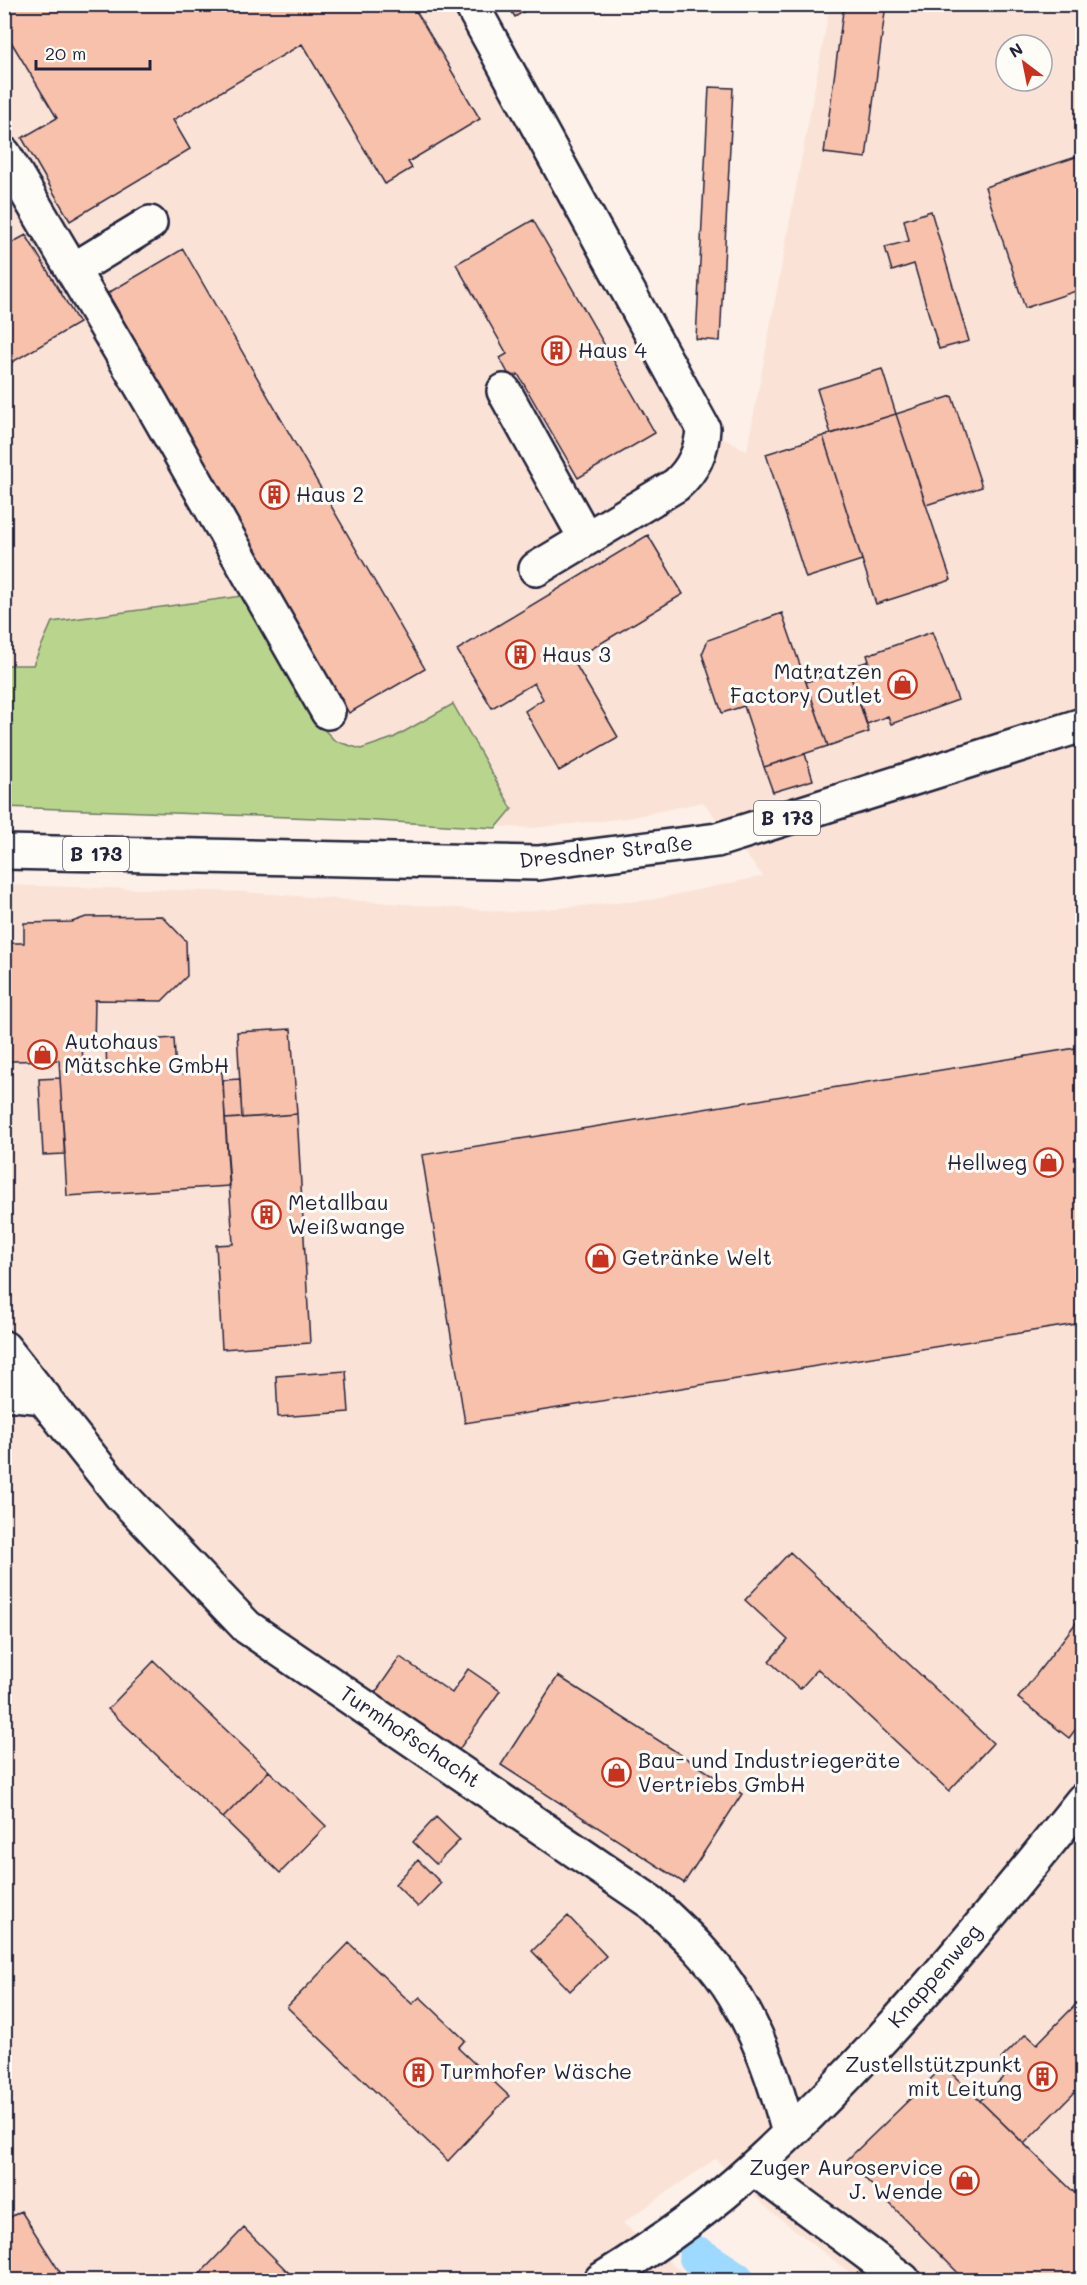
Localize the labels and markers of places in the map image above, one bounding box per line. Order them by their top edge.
building icon: Haus 4 [541,335,573,367]
place label: Haus 4 [578,336,647,363]
building icon: Haus 2 [259,479,291,511]
place label: Haus 2 [296,480,364,507]
building icon: Haus 3 [505,639,537,671]
place label: Haus 3 [542,640,611,667]
place label: Matratzen Factory Outlet [730,657,882,708]
shop icon: Matratzen Factory Outlet [887,668,919,700]
place label: Autohaus Mätschke GmbH [64,1027,229,1078]
shop icon: Autohaus Mätschke GmbH [27,1038,59,1070]
shop icon: Hellweg [1032,1147,1064,1179]
place label: Hellweg [947,1148,1027,1175]
place label: Metallbau Weißwange [288,1188,405,1239]
building icon: Metallbau Weißwange [251,1199,283,1231]
shop icon: Getränke Welt [585,1242,617,1274]
place label: Getränke Welt [622,1243,772,1270]
place label: Bau- und Industriegeräte Vertriebs GmbH [638,1746,900,1797]
shop icon: Bau- und Industriegeräte Vertriebs GmbH [601,1757,633,1789]
place label: Zustellstützpunkt mit Leitung [845,2050,1022,2101]
building icon: Turmhofer Wäsche [403,2056,435,2088]
place label: Turmhofer Wäsche [440,2057,632,2084]
building icon: Zustellstützpunkt mit Leitung [1027,2061,1059,2093]
place label: Zuger Auroservice J. Wende [749,2153,943,2204]
shop icon: Zuger Auroservice J. Wende [948,2164,980,2196]

